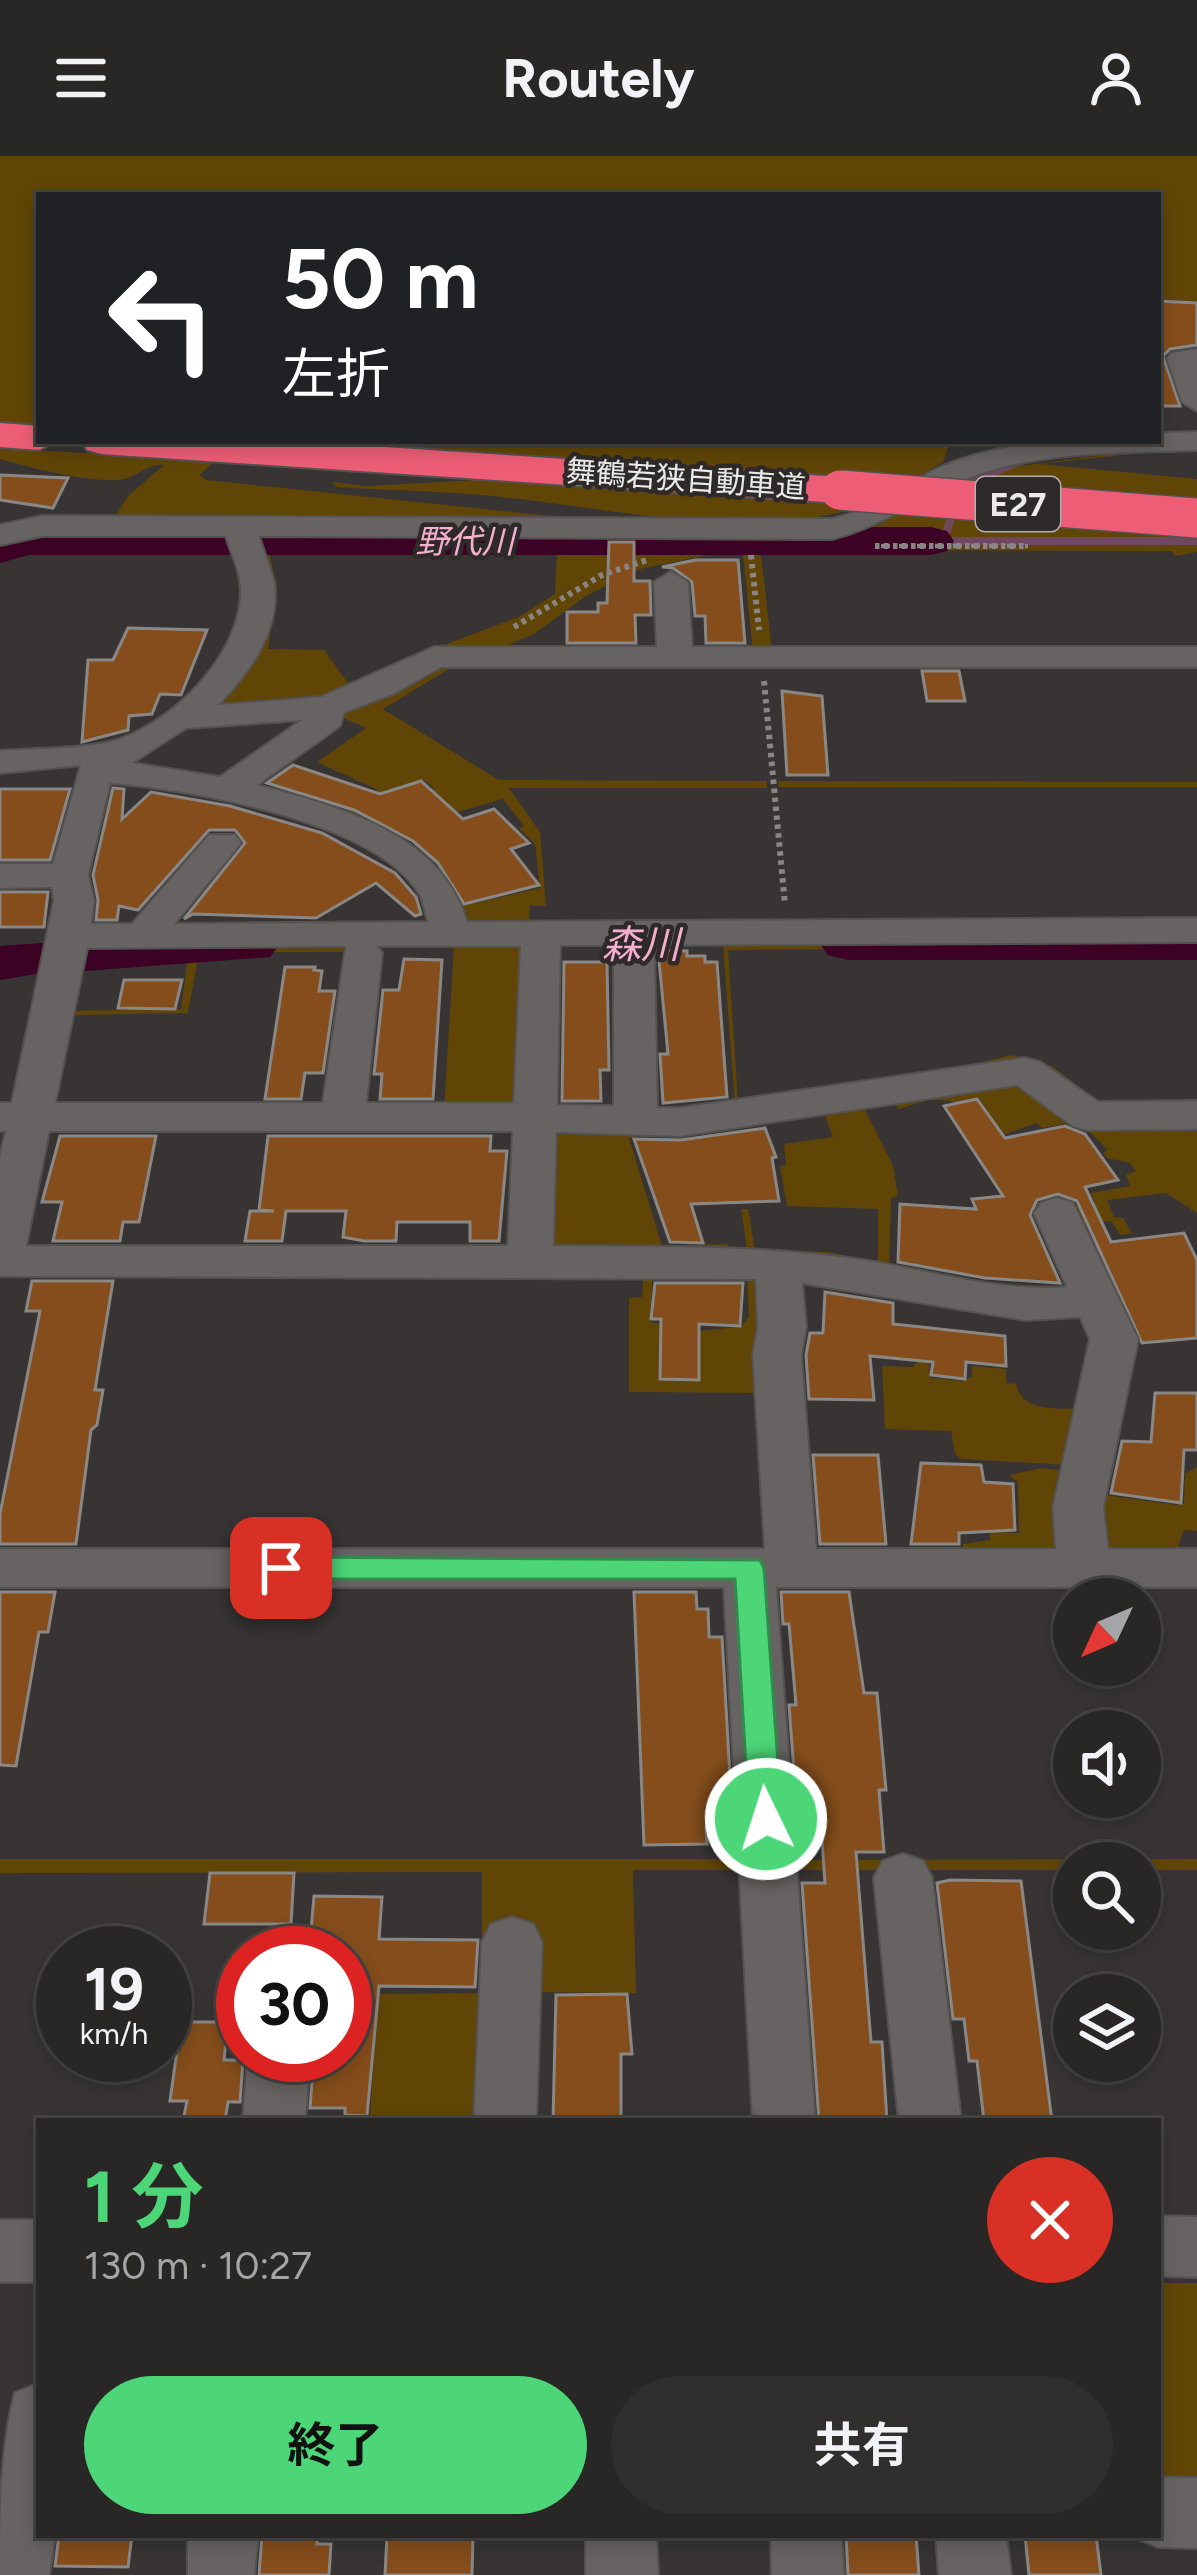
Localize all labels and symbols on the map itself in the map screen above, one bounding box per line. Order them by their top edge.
street label: 舞鶴若狭自動車道 [565,452,807,506]
road number: E27 [976,477,1060,531]
water label: 野代川 [416,522,518,561]
water label: 森川 [602,921,684,968]
pin [230,1517,332,1619]
north arrow [1053,1578,1161,1686]
position arrow [703,1756,829,1882]
speed limit sign: 30 [216,1926,372,2082]

